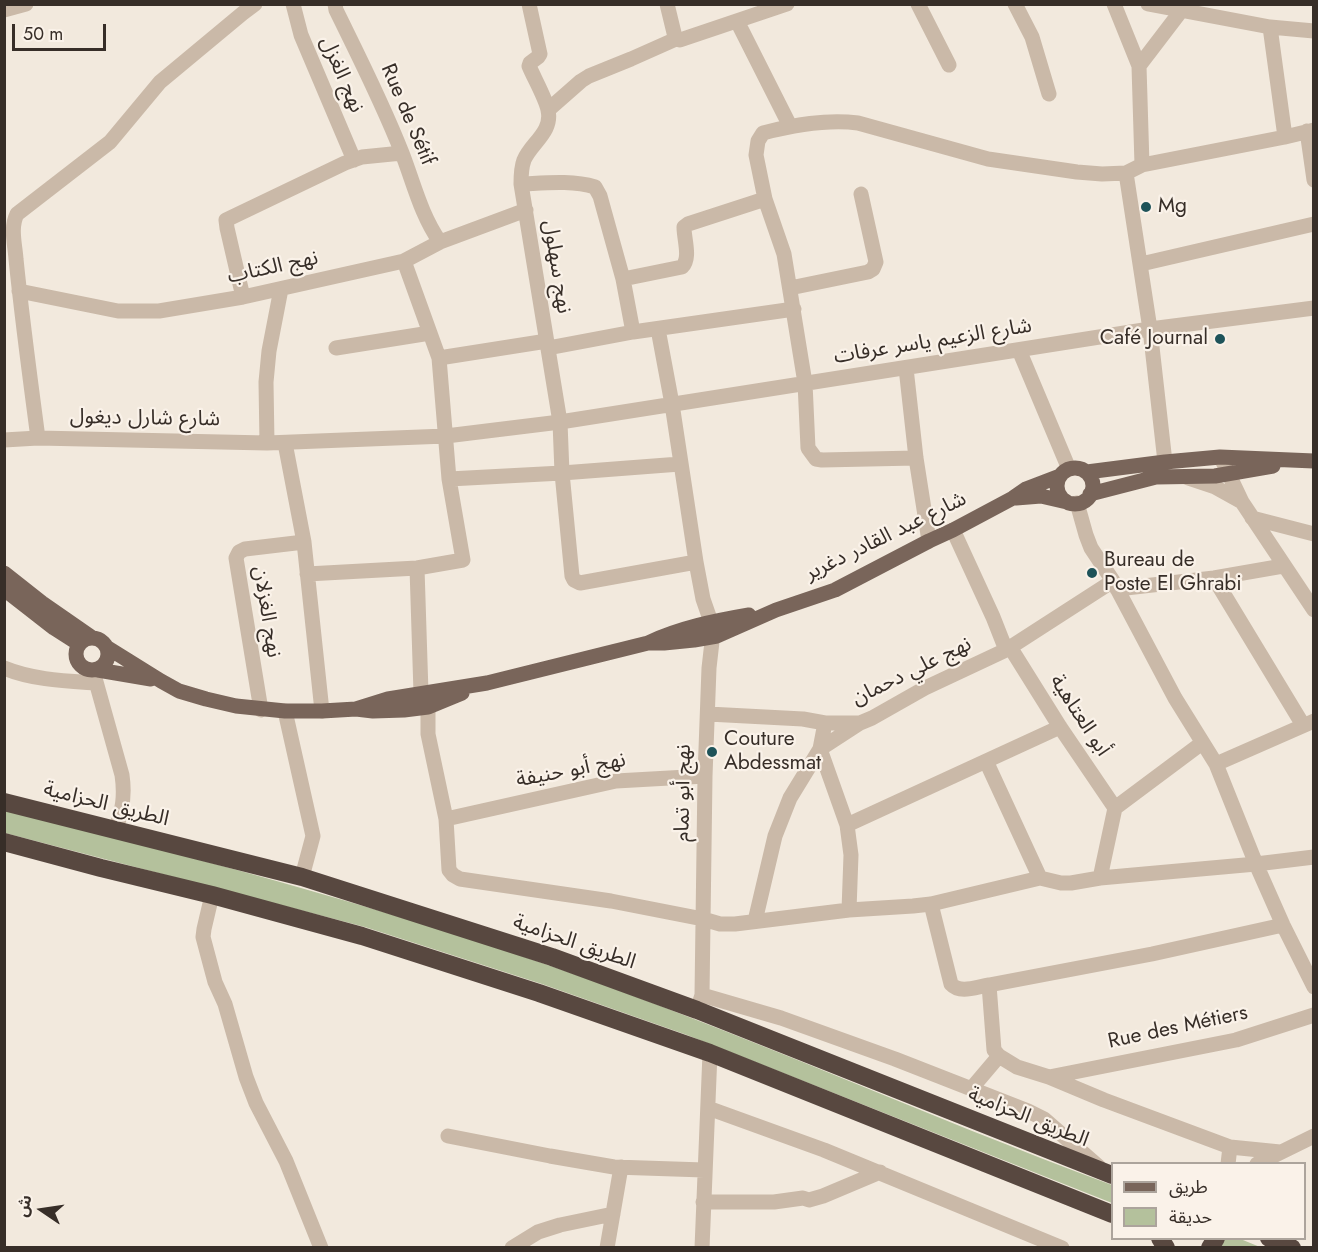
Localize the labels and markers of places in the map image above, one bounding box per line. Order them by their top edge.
place label: Mg [1158,194,1187,220]
marker: Mg [1139,200,1153,214]
place label: Café Journal [1100,326,1208,352]
marker: Café Journal [1213,332,1227,346]
place label: Bureau de Poste El Ghrabi [1104,548,1242,598]
marker: Bureau de Poste El Ghrabi [1085,566,1099,580]
place label: Couture Abdessmat [724,727,821,777]
marker: Couture Abdessmat [705,745,719,759]

